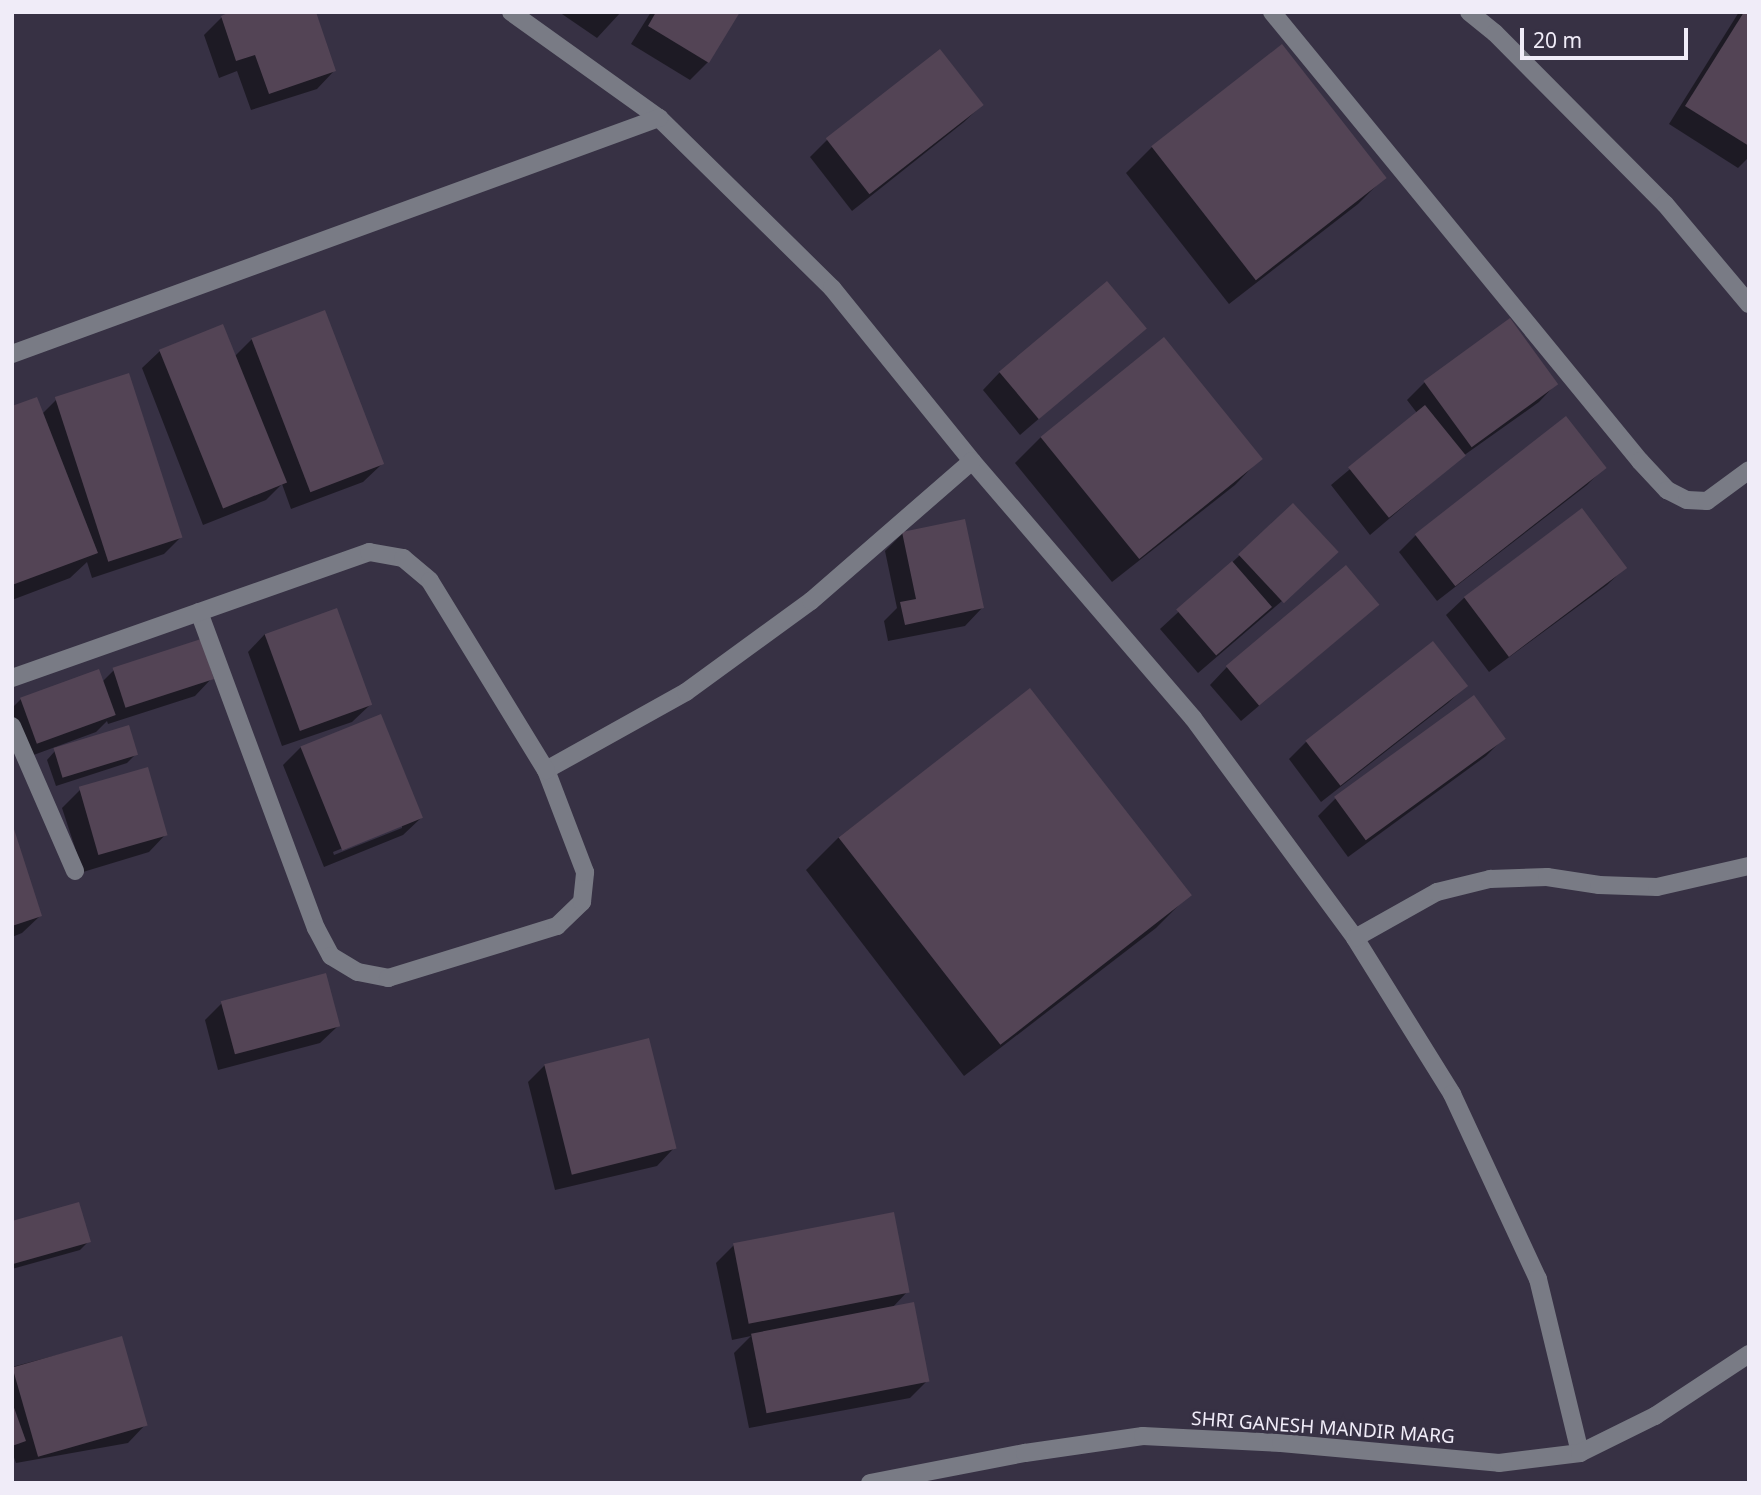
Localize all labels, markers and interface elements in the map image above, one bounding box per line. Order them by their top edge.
scale bar [1523,14,1691,58]
text: 20 m [1533,26,1582,54]
street label: SHRI GANESH MANDIR MARG [1191,1407,1455,1449]

